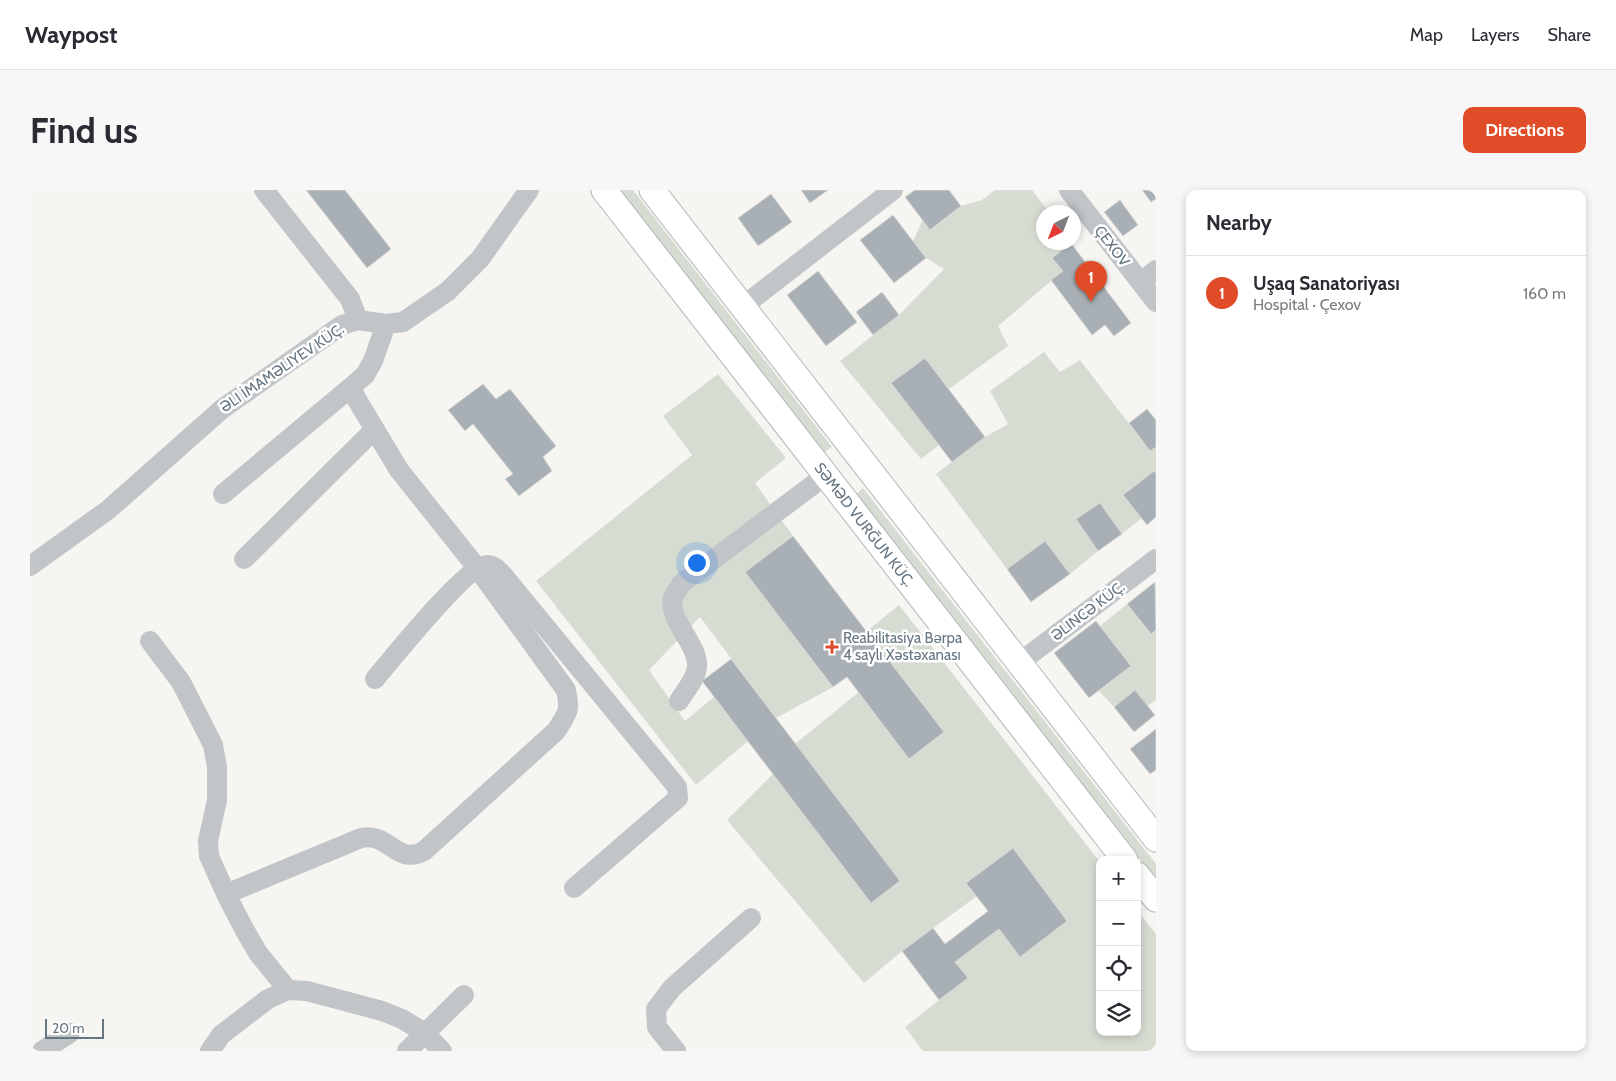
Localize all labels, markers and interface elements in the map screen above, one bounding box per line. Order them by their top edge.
text: Waypost [25,20,117,49]
text: Map [1410,24,1443,46]
text: Layers [1471,24,1520,46]
text: Share [1548,24,1591,46]
button: Directions [1463,107,1586,153]
text: Find us [30,109,138,152]
north arrow [1036,205,1081,250]
text: Nearby [1206,210,1272,235]
street label: ÇEXOV [1091,222,1134,271]
pin: 1 [1075,261,1107,302]
text: Uşaq Sanatoriyası [1253,272,1400,295]
text: 1 [1219,284,1225,303]
text: 160 m [1523,284,1566,303]
text: Hospital · Çexov [1253,295,1361,314]
street label: ƏLI İMAMƏLIYEV KÜÇ. [216,319,347,416]
street label: SƏMƏD VURĞUN KÜÇ. [811,459,918,590]
your location [684,550,710,576]
street label: ƏLINCƏ KÜÇ. [1048,578,1128,644]
place label: Reabilitasiya Bәrpa 4 saylı Xəstəxanası [843,629,963,664]
marker: Reabilitasiya Bәrpa 4 saylı Xəstəxanası [825,640,839,654]
map controls [1096,856,1141,1036]
button: + [1096,856,1141,901]
button: − [1096,901,1141,946]
button: locate [1096,946,1141,991]
button: layers [1096,991,1141,1036]
scale bar [45,1016,104,1039]
text: 20 m [52,1019,85,1037]

